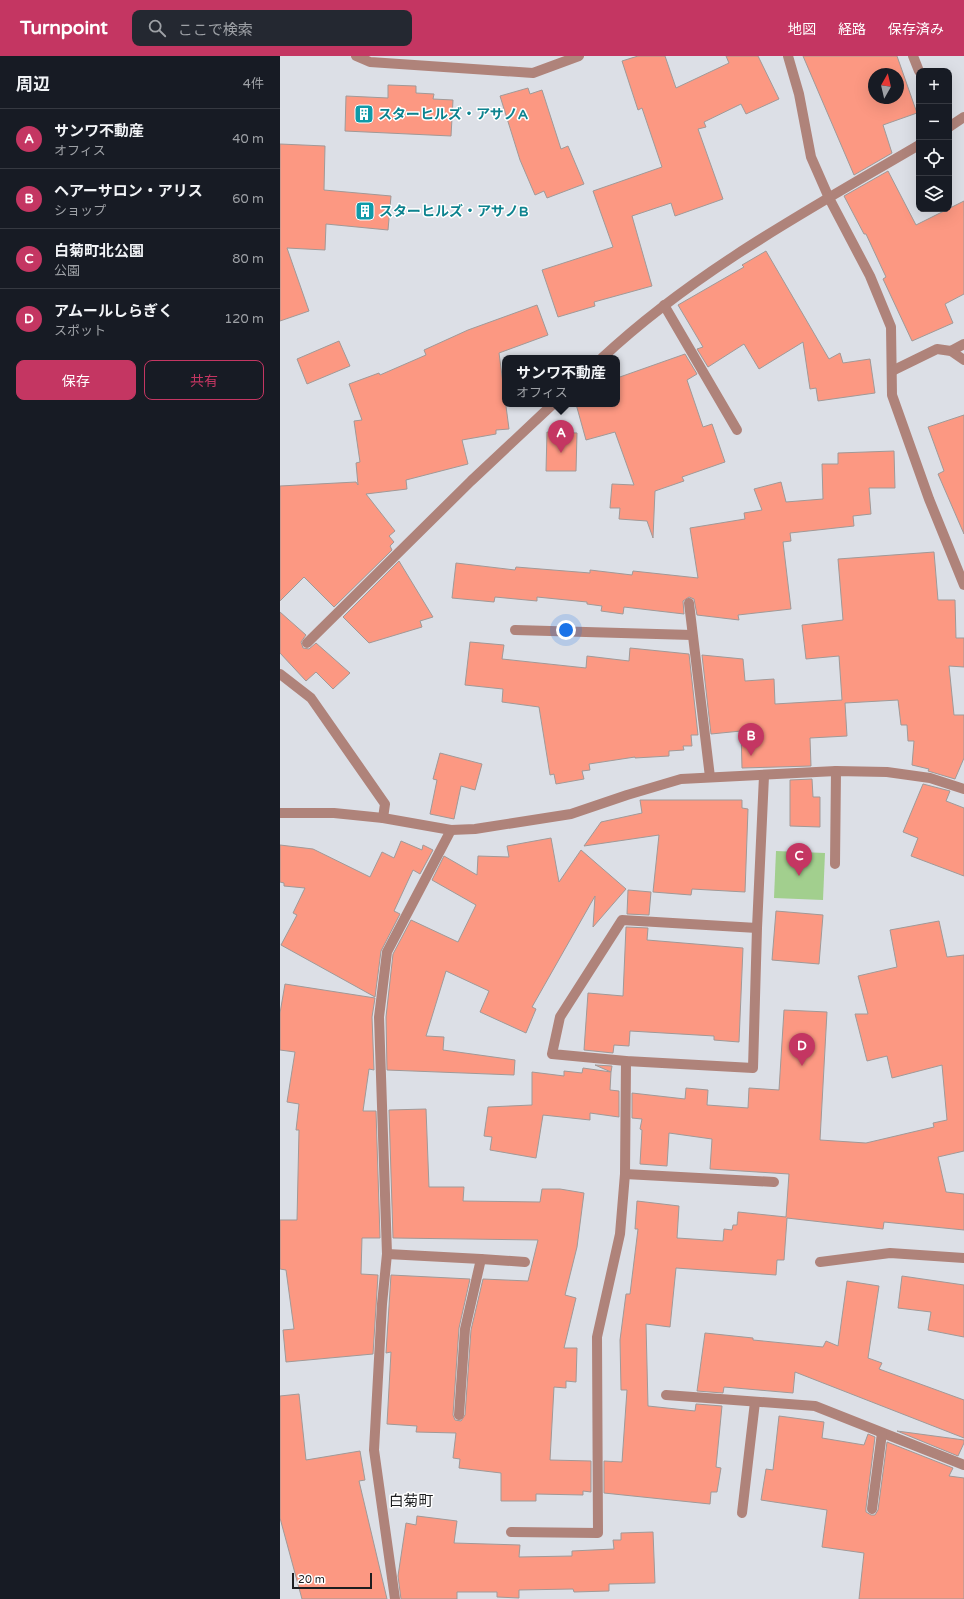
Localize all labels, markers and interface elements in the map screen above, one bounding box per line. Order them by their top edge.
search box [132,10,412,46]
text: Turnpoint [20,17,108,39]
icon: search [146,17,168,39]
text: ここで検索 [178,21,253,39]
text: 地図 [788,21,816,38]
text: 経路 [838,21,866,38]
text: 保存済み [888,21,944,38]
north arrow [868,68,904,104]
map controls [916,68,952,212]
button: + [916,68,952,104]
text: 周辺 [16,74,50,95]
text: 4件 [243,76,264,92]
building icon: スターヒルズ・アサノA [353,103,375,125]
button: − [916,104,952,140]
place label: スターヒルズ・アサノA [378,106,529,123]
text: サンワ不動産 [54,122,144,140]
text: A [24,131,34,147]
text: 40 m [232,131,264,147]
button: locate [916,140,952,176]
text: オフィス [54,143,106,159]
button: layers [916,176,952,212]
text: ヘアーサロン・アリス [54,182,203,200]
text: B [24,191,34,207]
text: 60 m [232,191,264,207]
building icon: スターヒルズ・アサノB [354,200,376,222]
text: ショップ [54,203,106,219]
place label: スターヒルズ・アサノB [379,203,529,220]
text: 白菊町北公園 [54,242,144,260]
text: C [24,251,34,267]
text: 80 m [232,251,264,267]
text: 公園 [54,263,80,279]
text: アムールしらぎく [54,302,173,320]
text: D [24,311,34,327]
text: 120 m [224,311,264,327]
text: スポット [54,323,106,339]
popup [502,355,620,407]
button: 保存 [16,360,136,400]
button: 共有 [144,360,264,400]
text: サンワ不動産 [516,364,606,382]
text: オフィス [516,385,568,401]
pin: A [548,420,574,453]
your location [556,620,576,640]
pin: B [738,723,764,756]
pin: C [786,843,812,876]
pin: D [789,1033,815,1066]
district label: 白菊町 [388,1492,434,1510]
scale bar [292,1571,372,1590]
text: 20 m [298,1573,325,1586]

